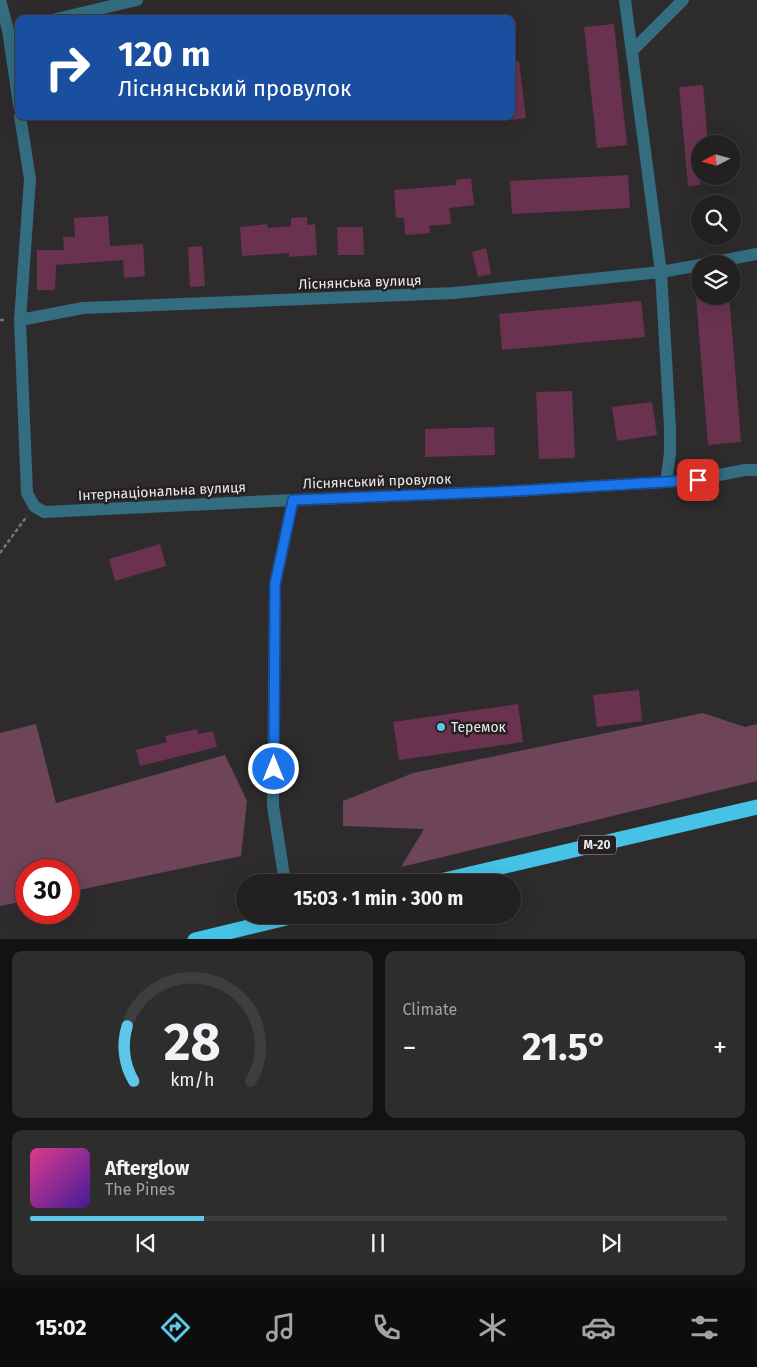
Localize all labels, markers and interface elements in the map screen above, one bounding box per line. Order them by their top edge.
text: 120 m [118,33,211,75]
icon: right [35,35,100,100]
text: Ліснянський провулок [118,75,351,102]
north arrow [691,135,741,185]
map controls [691,135,741,305]
button: search [691,195,741,245]
button: layers [691,255,741,305]
street label: Ліснянська вулиця [298,272,422,293]
pin [677,459,719,501]
icon: arrive [684,466,712,494]
street label: Ліснянський провулок [302,470,452,493]
street label: Інтернаціональна вулиця [78,479,246,504]
place label: Теремок [451,719,507,736]
marker: Теремок [435,721,447,733]
position arrow [247,742,299,794]
road number: М-20 [578,836,616,854]
speed limit sign: 30 [15,859,80,924]
text: 15:03 · 1 min · 300 m [294,887,463,910]
text: Climate [403,1000,457,1019]
text: 28 [164,1011,221,1074]
text: 21.5° [522,1024,608,1070]
text: − [403,1031,417,1064]
text: + [713,1031,727,1064]
text: km/h [170,1069,214,1091]
text: Afterglow [105,1157,189,1180]
text: The Pines [105,1180,175,1199]
icon: previous [132,1229,160,1257]
icon: pause [364,1229,392,1257]
icon: next [597,1229,625,1257]
icon: directions [158,1310,193,1345]
icon: music [263,1310,298,1345]
icon: phone [369,1310,404,1345]
icon: climate [475,1310,510,1345]
icon: car [581,1310,616,1345]
icon: filters [687,1310,722,1345]
text: 15:02 [35,1314,87,1341]

